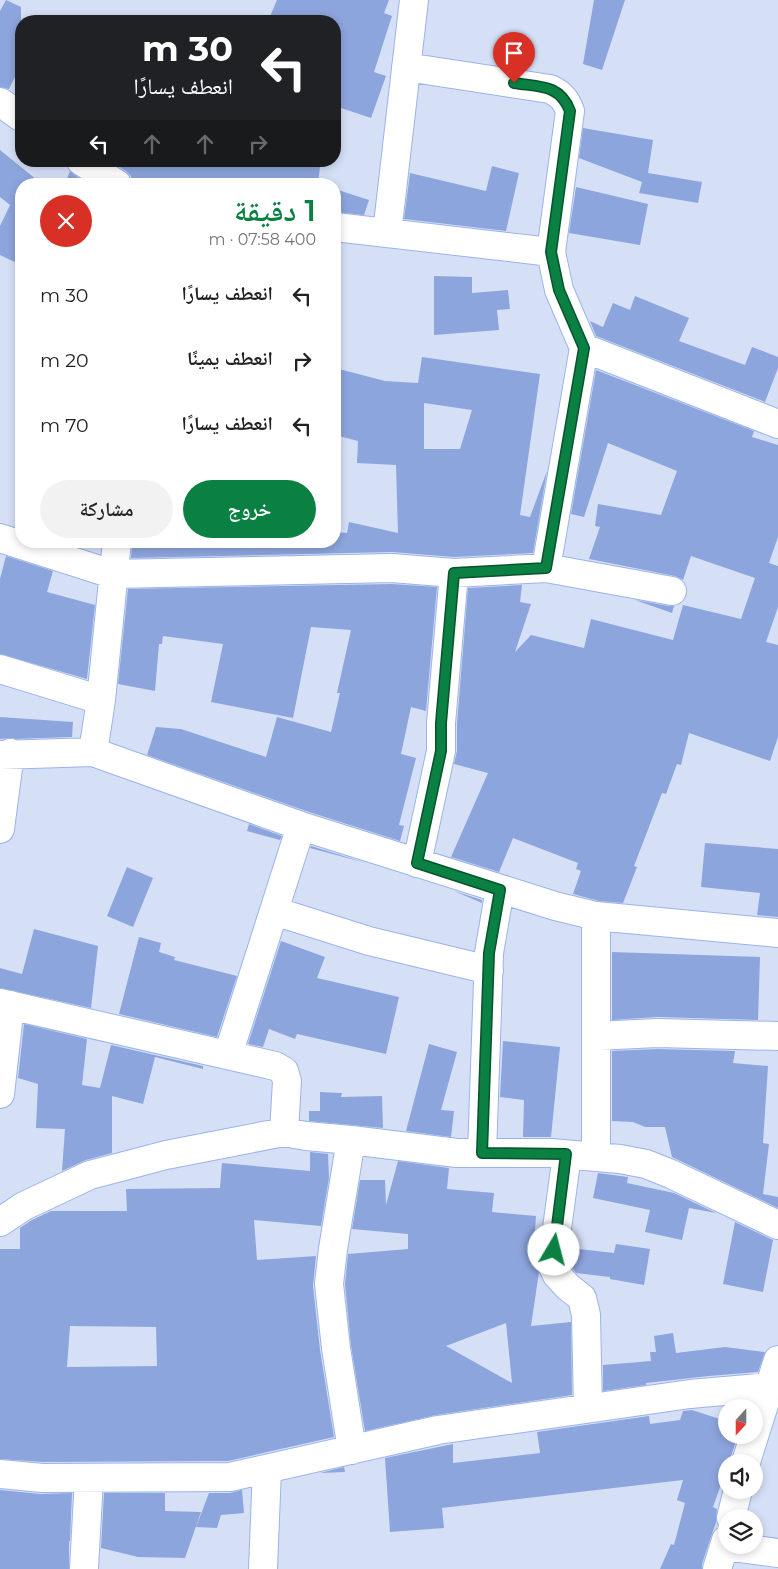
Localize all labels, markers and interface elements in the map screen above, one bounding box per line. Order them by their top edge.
text: 30 m [142,27,233,70]
pin [493,32,535,83]
icon: left [251,35,316,100]
icon: arrive [500,39,528,67]
text: انعطف يسارًا [134,73,233,100]
icon: left [85,130,113,158]
icon: ahead [138,130,166,158]
icon: ahead [191,130,219,158]
icon: right [244,130,272,158]
text: 1 دقيقة [234,192,316,229]
button: close [40,195,92,247]
text: 400 m · 07:58 [208,230,316,249]
text: انعطف يسارًا [181,282,273,305]
icon: left [288,282,316,310]
text: 30 m [40,284,88,307]
text: انعطف يمينًا [187,347,273,370]
icon: right [288,347,316,375]
text: 20 m [40,349,89,372]
text: انعطف يسارًا [181,412,273,435]
icon: left [288,412,316,440]
text: 70 m [40,414,89,437]
button: مشاركة [40,480,173,538]
button: خروج [183,480,316,538]
position arrow [527,1223,579,1275]
north arrow [718,1399,762,1444]
map controls [718,1399,763,1554]
button: sound [718,1454,763,1499]
button: layers [718,1509,763,1554]

